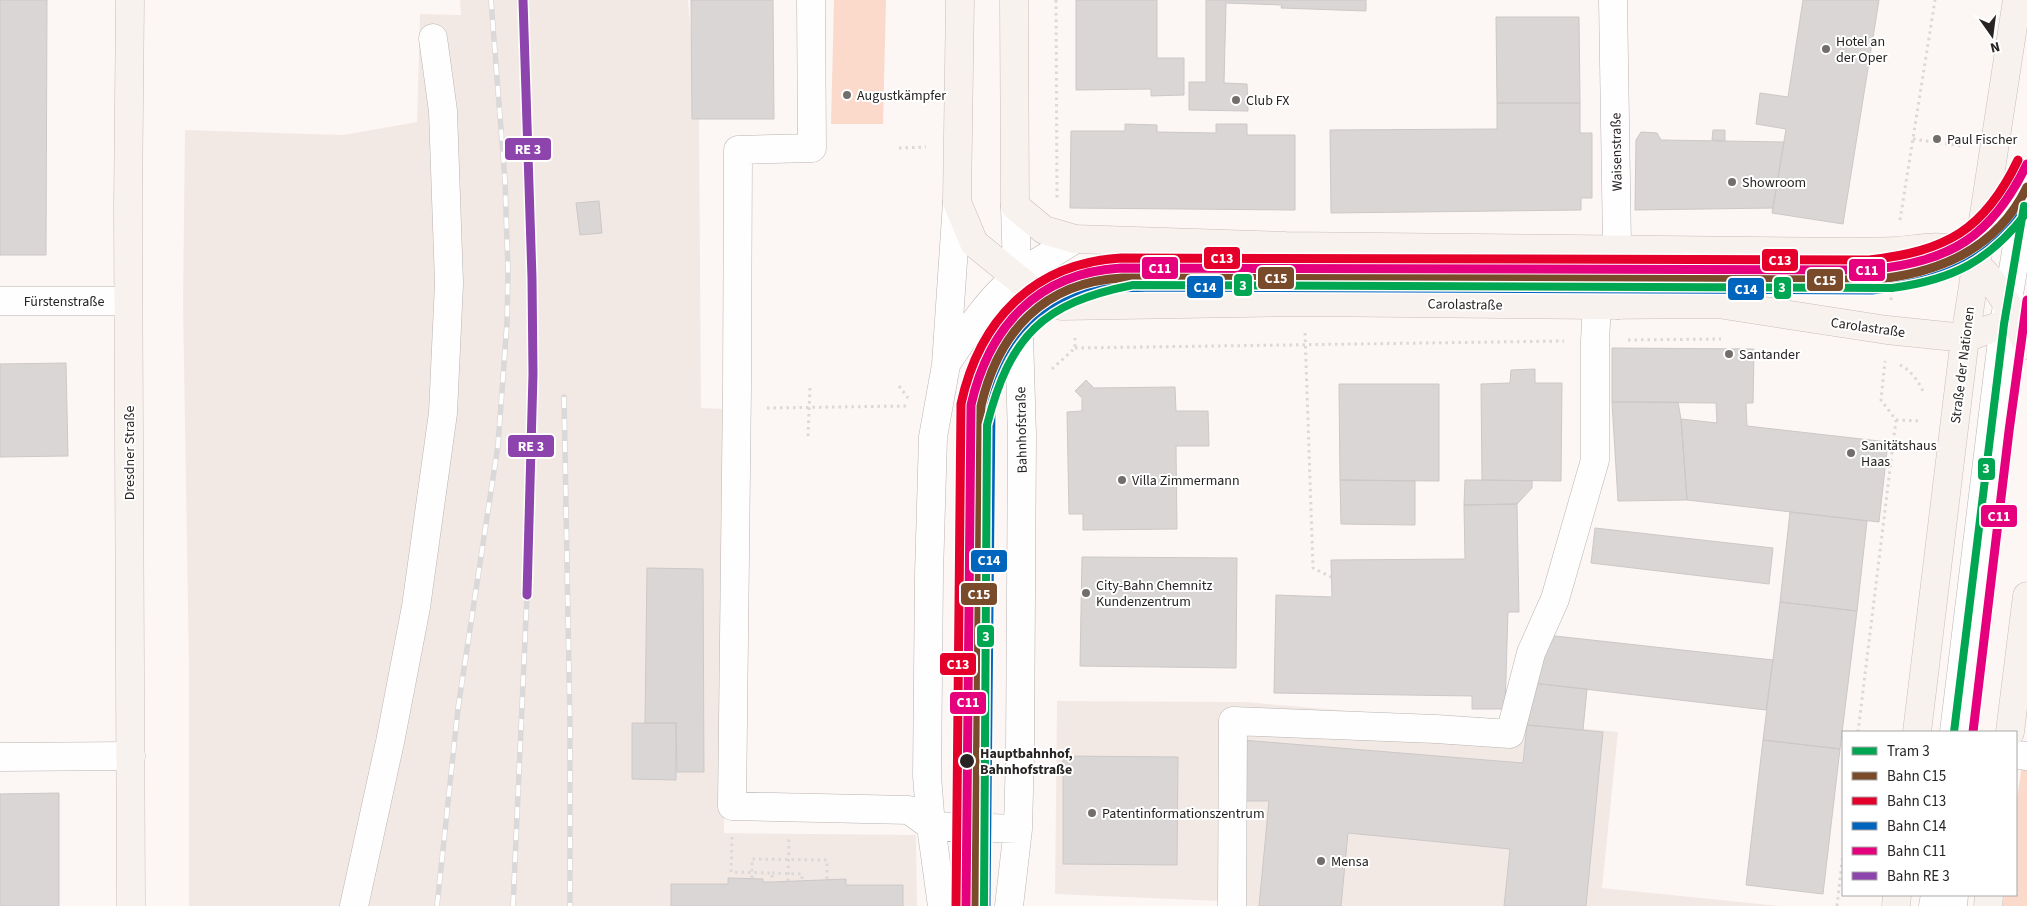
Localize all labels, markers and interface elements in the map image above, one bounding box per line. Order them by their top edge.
north arrow [1967,10,2017,60]
place label: Hotel an der Oper [1836,32,1887,68]
text: N [1988,36,2002,57]
marker: Hotel an der Oper [1820,43,1832,55]
place label: Augustkämpfer [857,86,946,106]
marker: Augustkämpfer [841,89,853,101]
place label: Club FX [1246,91,1290,111]
marker: Club FX [1230,94,1242,106]
street label: Waisenstraße [1606,112,1628,191]
place label: Paul Fischer [1947,130,2018,150]
marker: Paul Fischer [1931,133,1943,145]
line badge: RE 3 [504,137,552,161]
text: RE 3 [515,140,541,160]
place label: Showroom [1742,173,1806,193]
marker: Showroom [1726,176,1738,188]
line badge: C13 [1203,246,1241,270]
line badge: C13 [1761,248,1799,272]
text: C13 [1211,249,1233,269]
text: C13 [1769,251,1791,271]
line badge: C11 [1141,256,1179,280]
line badge: C11 [1848,258,1886,282]
text: C11 [1149,259,1171,279]
text: C11 [1856,261,1878,281]
line badge: C15 [1257,266,1295,290]
line badge: C15 [1806,268,1844,292]
text: C15 [1265,269,1287,289]
text: C15 [1814,271,1836,291]
line badge: 3 [1233,273,1253,297]
line badge: C14 [1186,275,1224,299]
text: 3 [1239,276,1247,296]
line badge: 3 [1773,276,1792,300]
line badge: C14 [1727,277,1765,301]
text: C14 [1194,278,1217,298]
text: 3 [1778,278,1786,298]
text: C14 [1735,280,1758,300]
street label: Fürstenstraße [24,292,104,312]
street label: Carolastraße [1427,294,1503,316]
street label: Straße der Nationen [1946,306,1980,425]
street label: Carolastraße [1829,313,1906,343]
place label: Santander [1739,345,1800,365]
marker: Santander [1723,348,1735,360]
street label: Bahnhofstraße [1011,386,1033,473]
street label: Dresdner Straße [120,406,140,500]
line badge: RE 3 [507,434,555,458]
place label: Sanitätshaus Haas [1861,436,1937,472]
text: RE 3 [518,437,544,457]
marker: Sanitätshaus Haas [1845,447,1857,459]
line badge: 3 [1977,457,1996,481]
text: 3 [1982,459,1990,479]
place label: Villa Zimmermann [1132,471,1240,491]
marker: Villa Zimmermann [1116,474,1128,486]
line badge: C11 [1980,504,2018,528]
text: C11 [1988,507,2010,527]
line badge: C14 [970,549,1008,573]
text: C14 [978,551,1001,571]
place label: City-Bahn Chemnitz Kundenzentrum [1096,576,1212,612]
line badge: C15 [960,582,998,606]
text: C15 [968,585,990,605]
marker: City-Bahn Chemnitz Kundenzentrum [1080,587,1092,599]
line badge: 3 [976,624,995,648]
text: 3 [982,627,990,647]
line badge: C13 [939,652,977,676]
text: C13 [947,655,969,675]
line badge: C11 [949,691,987,715]
text: C11 [957,693,979,713]
legend [1842,731,2017,896]
text: Tram 3 [1887,741,1930,762]
place label: Hauptbahnhof, Bahnhofstraße [980,744,1073,780]
marker: Hauptbahnhof, Bahnhofstraße [958,752,976,770]
text: Bahn C15 [1887,766,1946,787]
text: Bahn C13 [1887,791,1946,812]
place label: Patentinformationszentrum [1102,804,1265,824]
marker: Patentinformationszentrum [1086,807,1098,819]
text: Bahn C14 [1887,816,1947,837]
text: Bahn C11 [1887,841,1946,862]
place label: Mensa [1331,852,1369,872]
marker: Mensa [1315,855,1327,867]
text: Bahn RE 3 [1887,866,1950,887]

